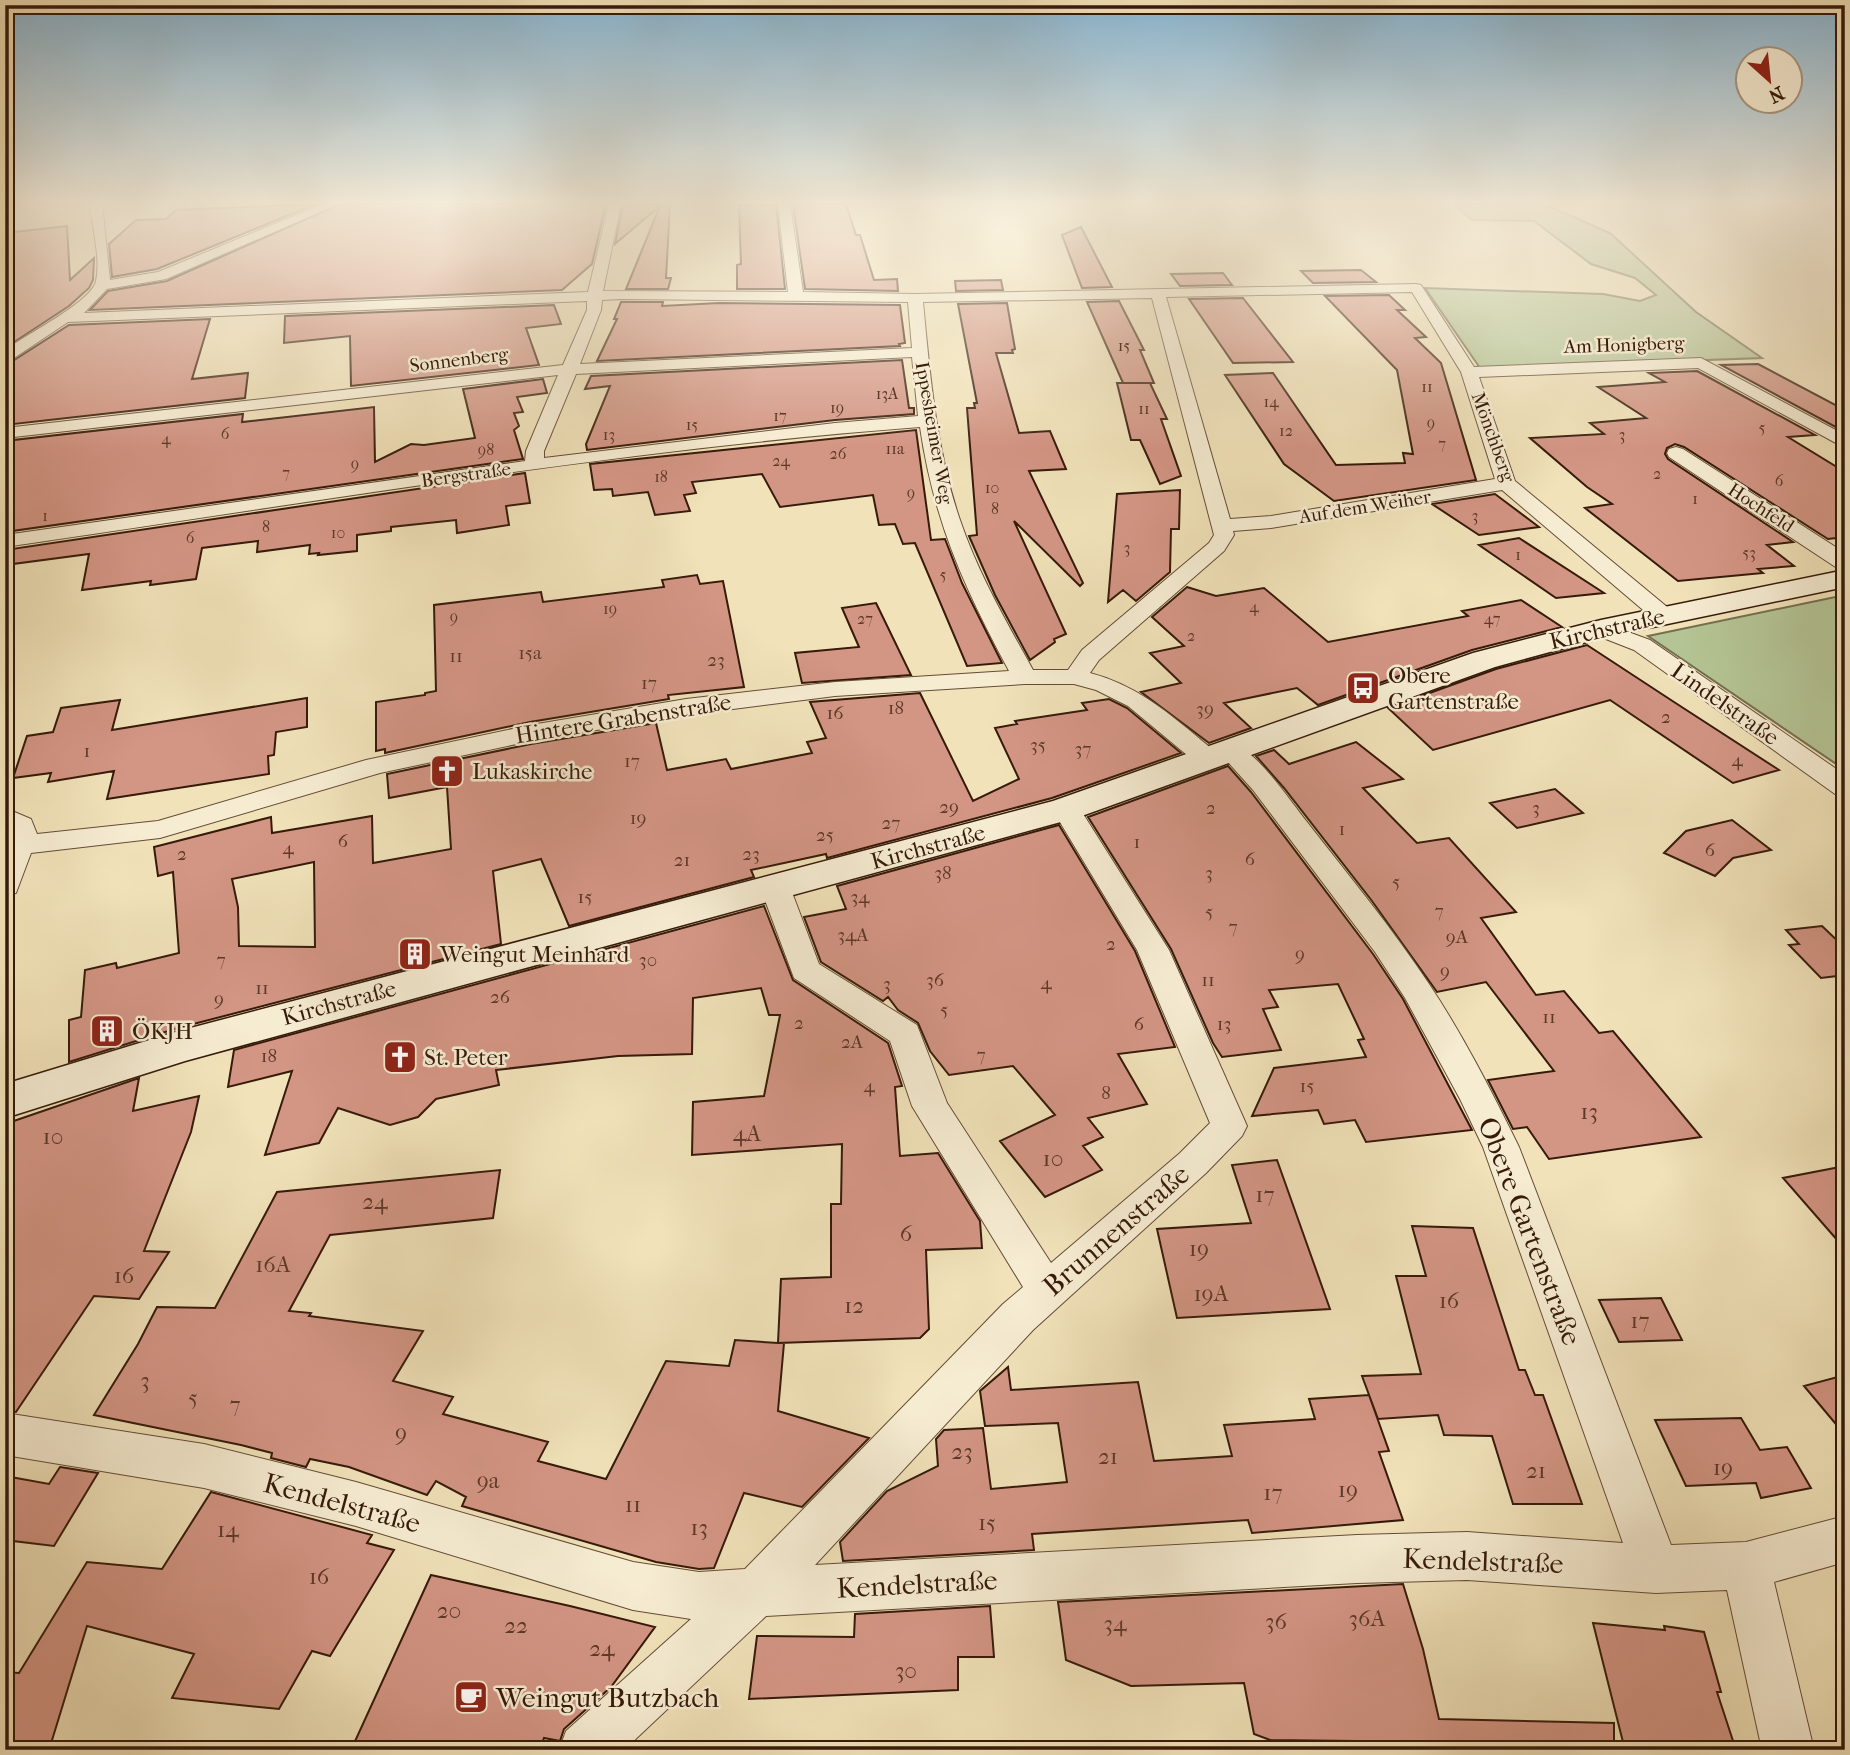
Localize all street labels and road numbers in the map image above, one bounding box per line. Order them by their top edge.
street label: Am Honigberg [1562,332,1686,358]
street label: Sonnenberg [408,343,510,377]
street label: Ippesheimer Weg [911,360,957,507]
street label: Mönchberg [1467,389,1520,486]
street label: Bergstraße [420,458,512,492]
street label: Hochfeld [1724,479,1799,538]
street label: Auf dem Weiher [1296,486,1433,528]
street label: Kirchstraße [1547,603,1667,655]
street label: Lindelstraße [1666,657,1784,751]
street label: Hintere Grabenstraße [513,689,733,749]
street label: Kirchstraße [868,819,988,875]
street label: Kirchstraße [279,975,399,1031]
street label: Obere Gartenstraße [1471,1112,1589,1350]
street label: Brunnenstraße [1036,1157,1196,1302]
street label: Kendelstraße [260,1466,424,1540]
street label: Kendelstraße [1402,1542,1564,1580]
street label: Kendelstraße [836,1563,998,1605]

